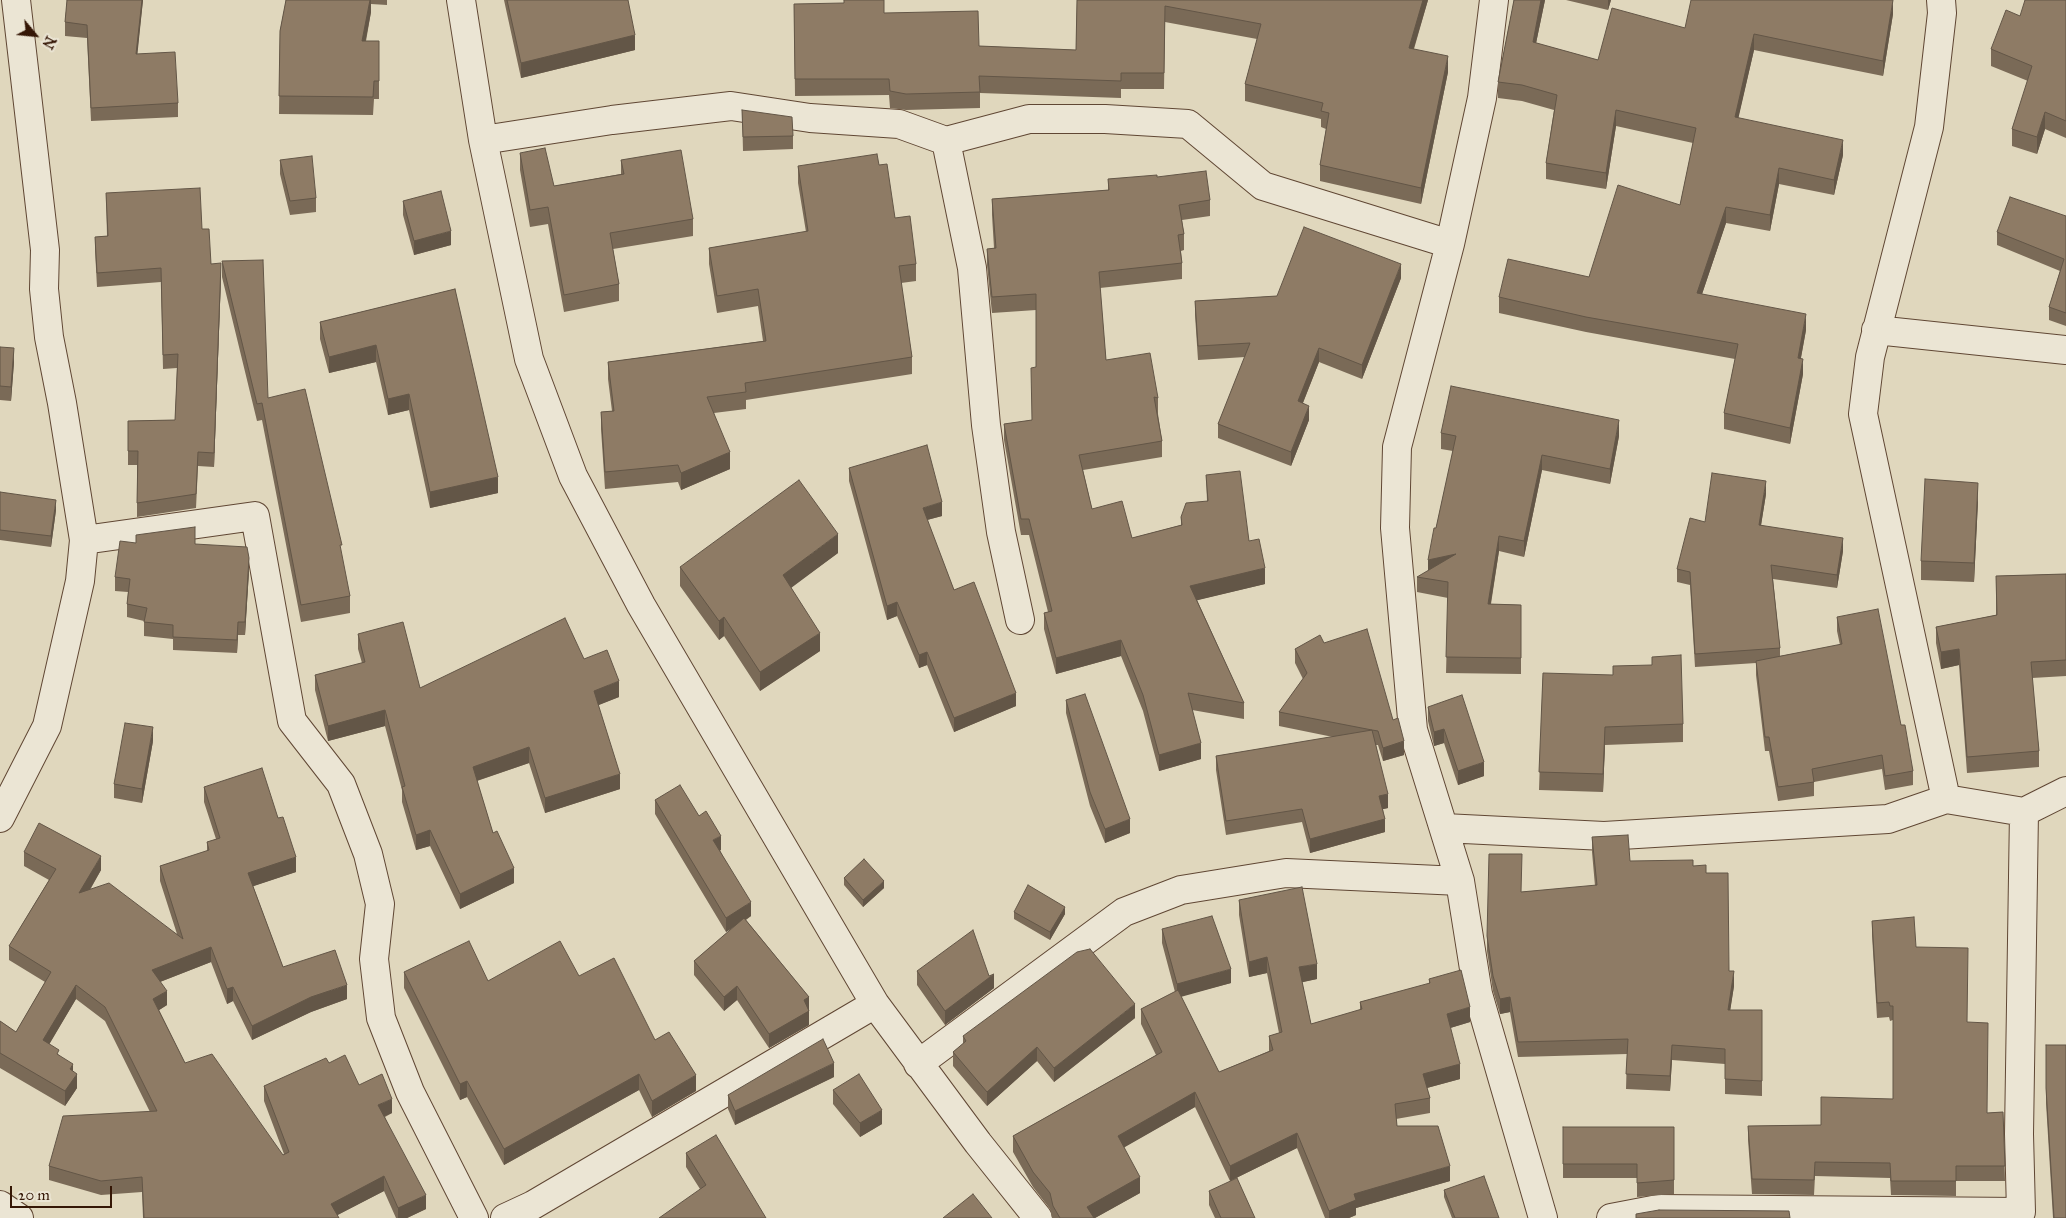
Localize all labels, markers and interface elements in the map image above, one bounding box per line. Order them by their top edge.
north arrow [10,10,60,60]
text: N [38,33,59,52]
scale bar [12,1176,115,1208]
text: 20 m [18,1186,50,1204]

